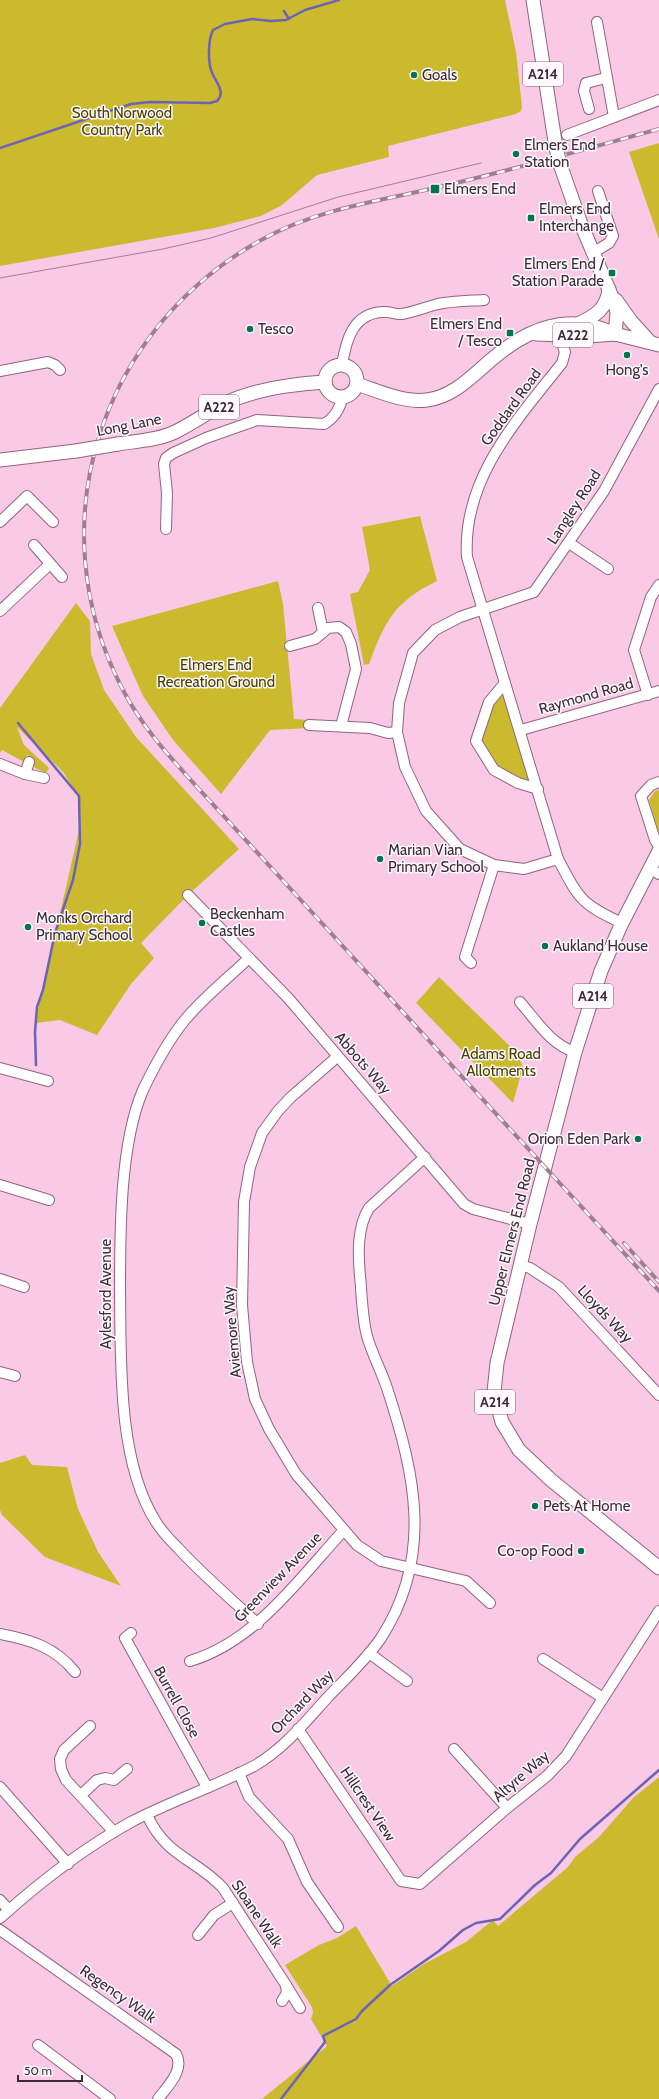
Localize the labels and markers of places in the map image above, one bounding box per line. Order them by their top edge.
place label: Goals [422,66,457,84]
marker: Goals [409,70,419,80]
place label: Elmers End Station [524,136,596,171]
marker: Elmers End Station [511,149,521,159]
place label: Elmers End [444,180,516,198]
marker: Elmers End [429,183,441,195]
place label: Elmers End Interchange [539,200,614,235]
marker: Elmers End Interchange [526,213,536,223]
place label: Elmers End / Station Parade [512,255,605,290]
marker: Elmers End / Station Parade [607,268,617,278]
place label: Elmers End / Tesco [430,315,502,350]
place label: Tesco [258,320,294,338]
marker: Tesco [245,324,255,334]
marker: Elmers End / Tesco [505,328,515,338]
marker: Hong's [622,350,632,360]
place label: Hong's [605,361,649,379]
place label: Marian Vian Primary School [388,841,485,876]
marker: Marian Vian Primary School [375,854,385,864]
place label: Beckenham Castles [210,905,284,940]
place label: Monks Orchard Primary School [36,909,133,944]
marker: Beckenham Castles [197,918,207,928]
marker: Monks Orchard Primary School [23,922,33,932]
place label: Aukland House [553,937,648,955]
marker: Aukland House [540,941,550,951]
place label: Orion Eden Park [528,1130,630,1148]
marker: Orion Eden Park [633,1134,643,1144]
place label: Pets At Home [543,1497,631,1515]
marker: Pets At Home [530,1501,540,1511]
place label: Co-op Food [497,1542,573,1560]
marker: Co-op Food [576,1546,586,1556]

